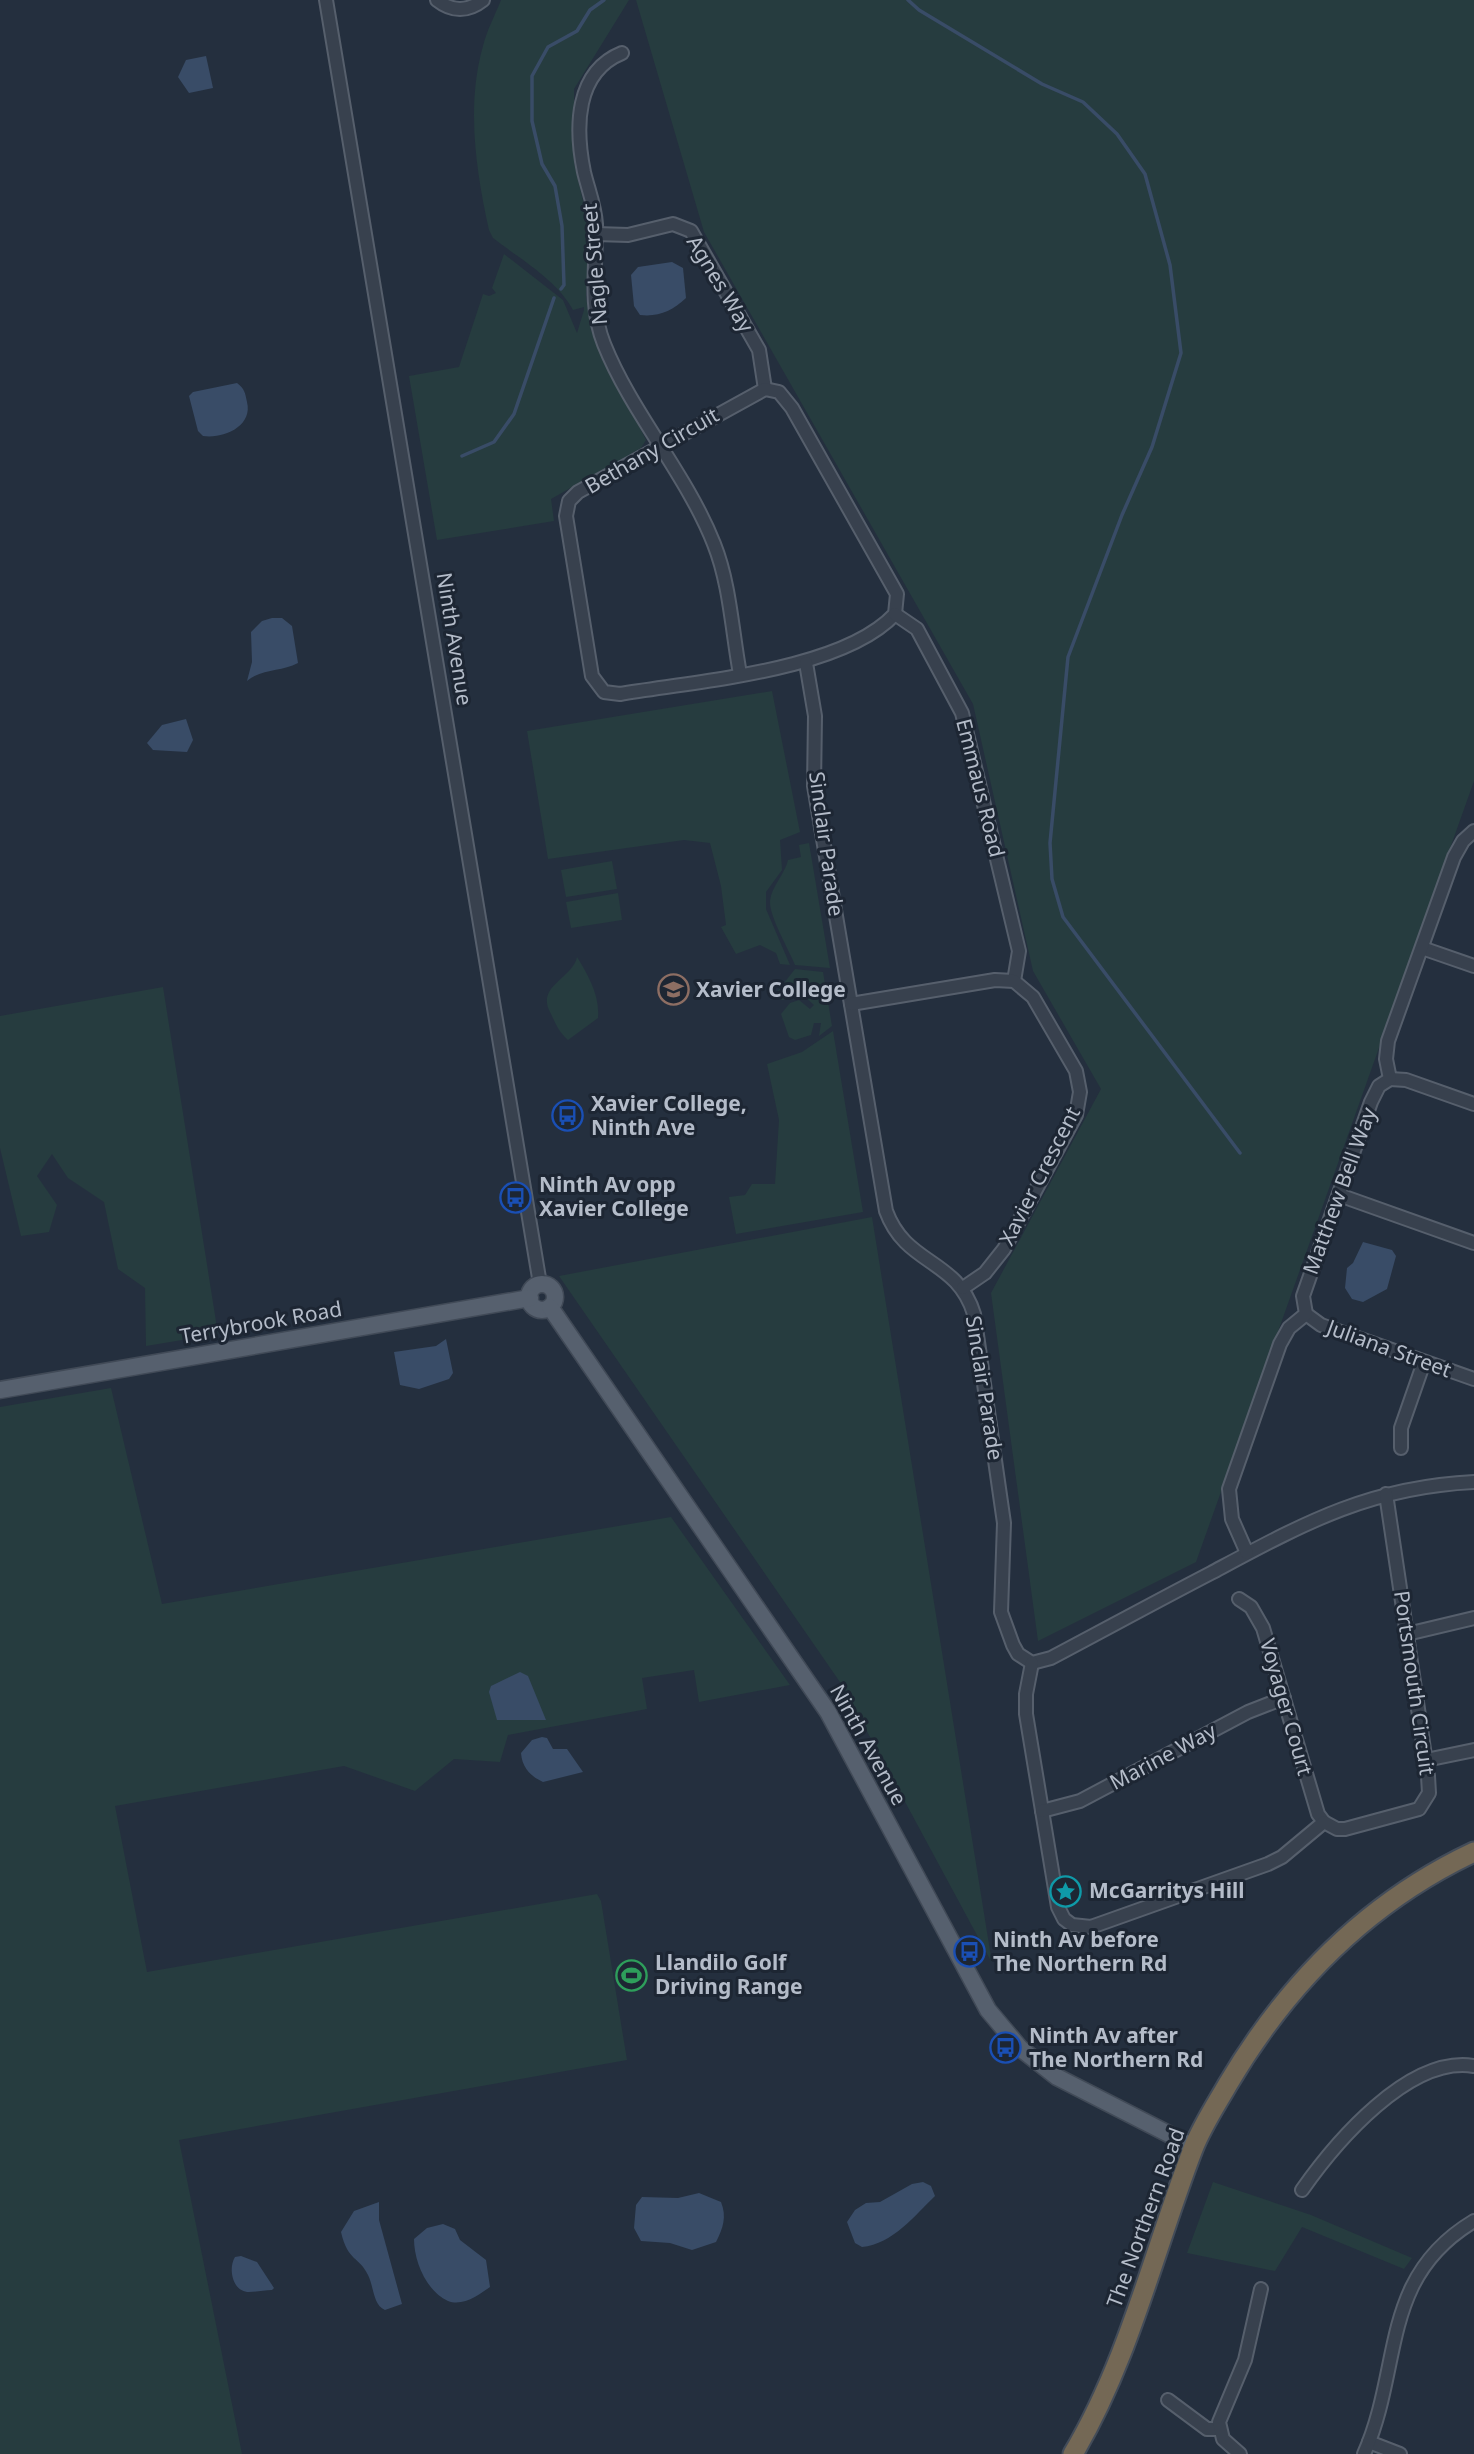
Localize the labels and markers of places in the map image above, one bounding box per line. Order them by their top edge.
school or university icon: Xavier College [656,973,690,1007]
place label: Xavier College [696,975,846,1003]
place label: Xavier College, Ninth Ave [591,1089,747,1141]
bus stop icon: Xavier College, Ninth Ave [551,1099,585,1133]
place label: Ninth Av opp Xavier College [539,1170,689,1222]
bus stop icon: Ninth Av opp Xavier College [499,1180,533,1214]
place icon: McGarritys Hill [1049,1874,1083,1908]
place label: McGarritys Hill [1089,1876,1244,1904]
place label: Ninth Av before The Northern Rd [993,1925,1167,1977]
bus stop icon: Ninth Av before The Northern Rd [953,1935,987,1969]
place label: Llandilo Golf Driving Range [655,1948,803,2000]
sports icon: Llandilo Golf Driving Range [615,1958,649,1992]
place label: Ninth Av after The Northern Rd [1029,2021,1203,2073]
bus stop icon: Ninth Av after The Northern Rd [989,2031,1023,2065]

